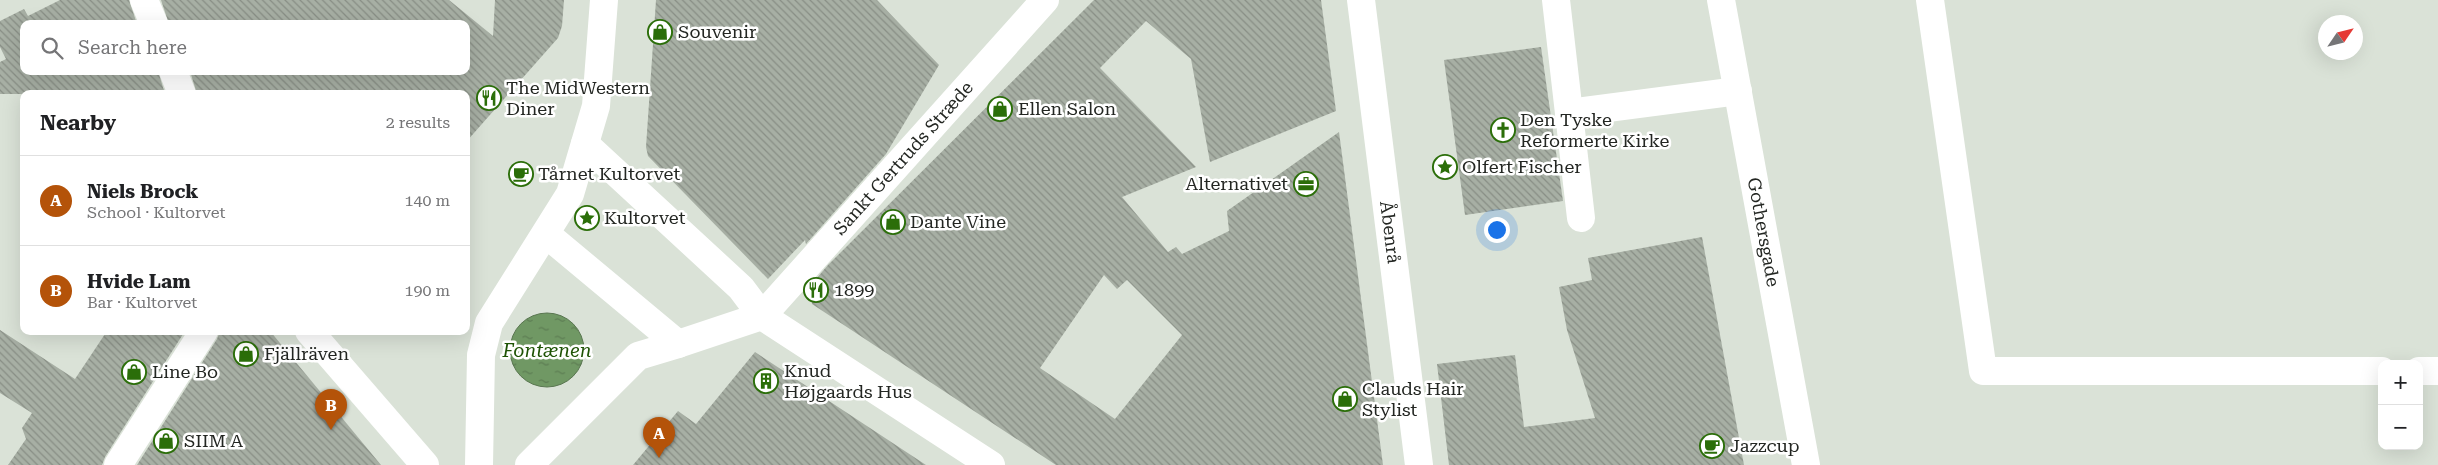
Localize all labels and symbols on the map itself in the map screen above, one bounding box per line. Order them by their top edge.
north arrow [2318,15,2363,60]
shop icon: Souvenir [647,19,673,45]
place label: Souvenir [678,21,756,42]
place label: The MidWestern Diner [506,77,650,119]
street label: Sankt Gertruds Stræde [829,77,977,239]
restaurant icon: The MidWestern Diner [476,85,502,111]
shop icon: Ellen Salon [987,96,1013,122]
place label: Ellen Salon [1018,98,1116,119]
place label: Den Tyske Reformerte Kirke [1520,109,1669,151]
church icon: Den Tyske Reformerte Kirke [1490,117,1516,143]
place icon: Olfert Fischer [1432,154,1458,180]
place label: Olfert Fischer [1462,156,1582,177]
cafe icon: Tårnet Kultorvet [508,161,534,187]
place label: Tårnet Kultorvet [538,163,680,184]
office icon: Alternativet [1293,171,1319,197]
place label: Alternativet [1185,173,1288,194]
street label: Gothersgade [1744,176,1784,288]
street label: Åbenrå [1376,200,1405,265]
place icon: Kultorvet [574,205,600,231]
place label: Kultorvet [604,207,686,228]
shop icon: Dante Vine [880,209,906,235]
place label: Dante Vine [910,211,1006,232]
your location [1484,217,1510,243]
restaurant icon: 1899 [803,277,829,303]
place label: 1899 [834,279,874,300]
water label: Fontænen [502,339,592,362]
shop icon: Fjällräven [233,341,259,367]
place label: Fjällräven [264,343,349,364]
shop icon: Line Bo [121,359,147,385]
place label: Knud Højgaards Hus [784,360,912,402]
place label: Line Bo [152,361,218,382]
building icon: Knud Højgaards Hus [753,368,779,394]
place label: Clauds Hair Stylist [1362,378,1464,420]
shop icon: Clauds Hair Stylist [1332,386,1358,412]
pin: B [315,389,347,430]
pin: A [643,417,675,458]
shop icon: SIIM A [153,428,179,454]
place label: SIIM A [184,430,243,451]
cafe icon: Jazzcup [1699,433,1725,459]
place label: Jazzcup [1730,435,1800,456]

